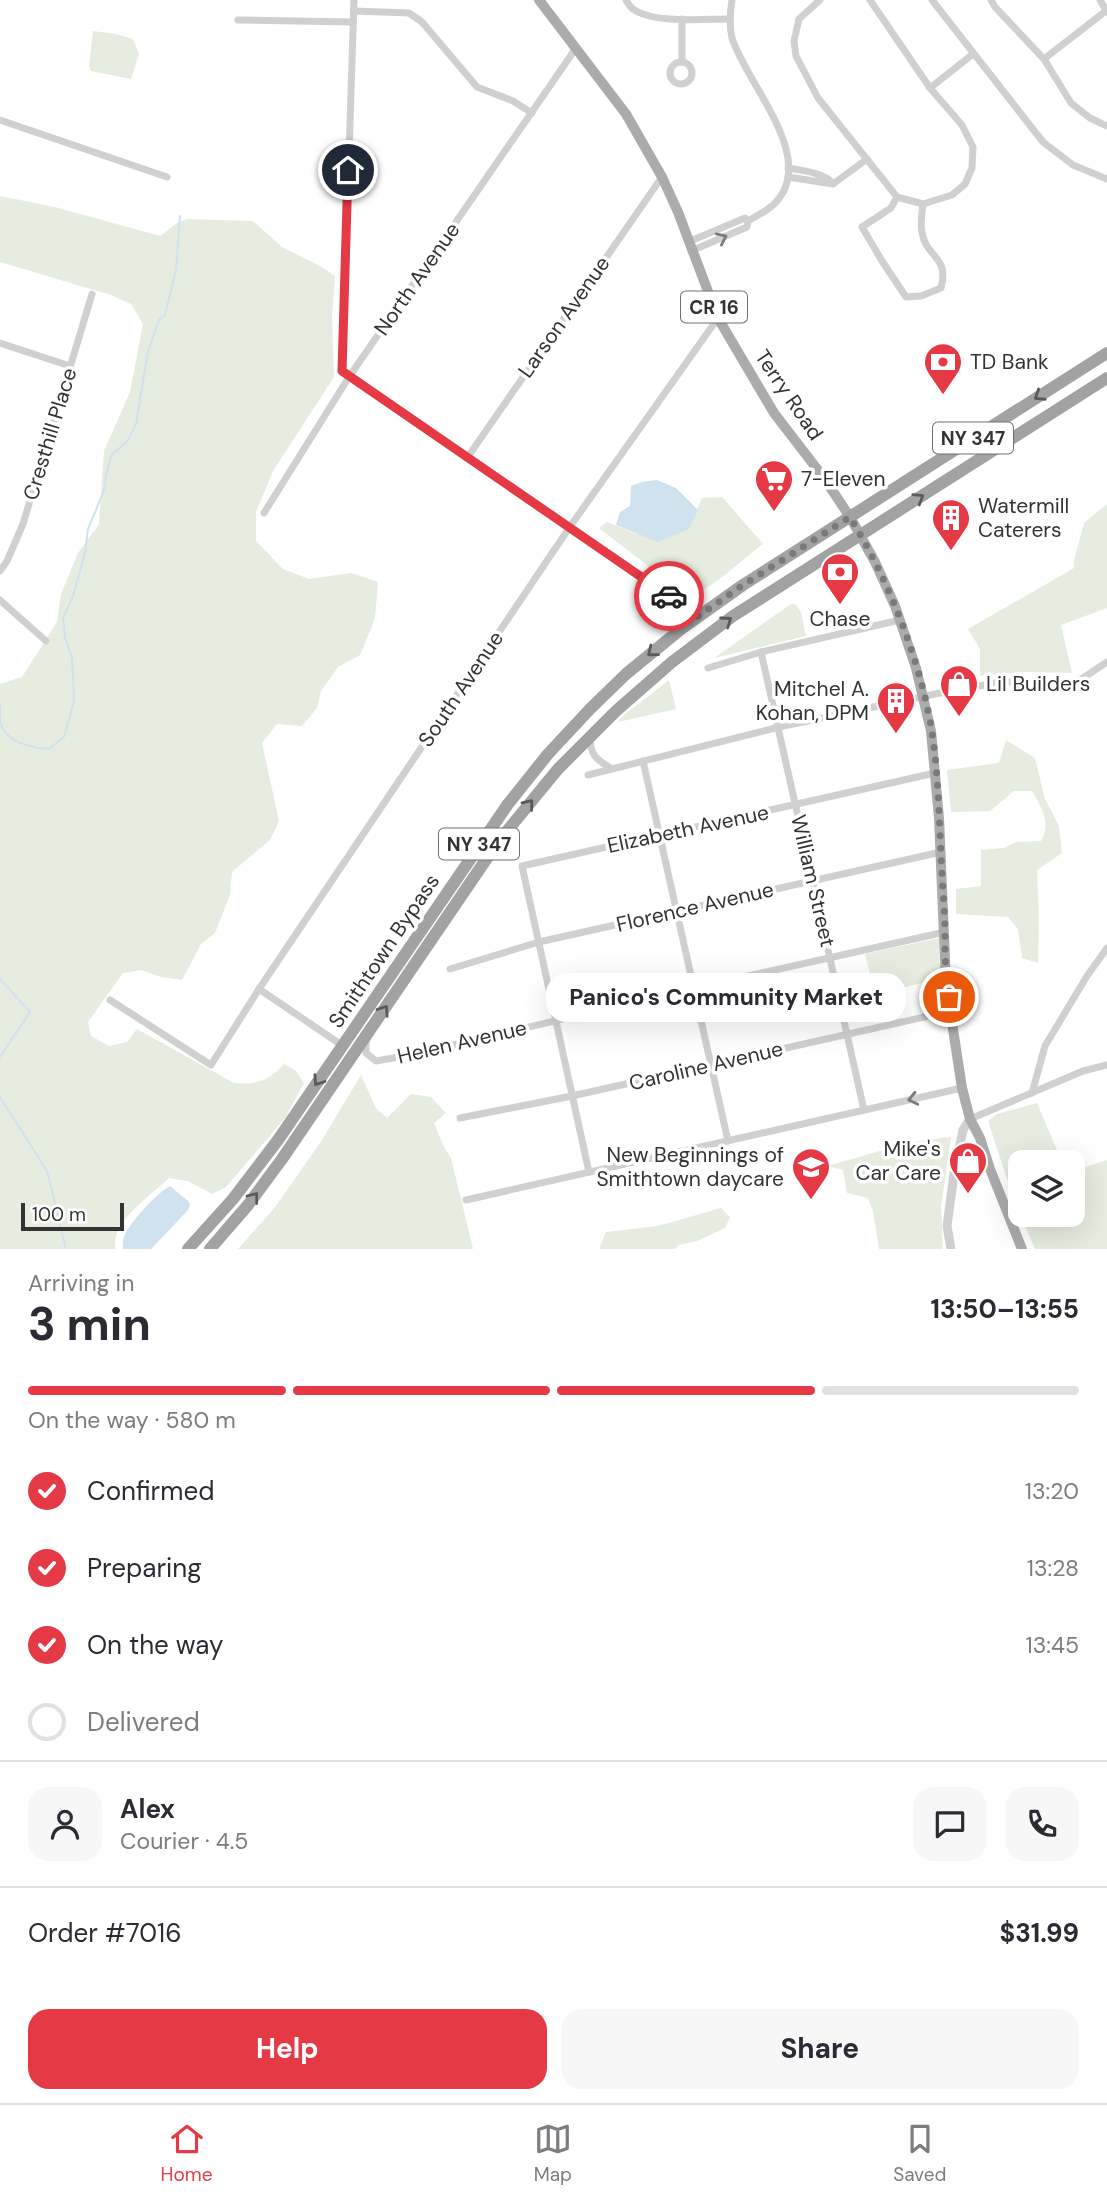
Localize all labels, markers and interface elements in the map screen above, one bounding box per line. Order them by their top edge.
pin [318,140,378,200]
icon: home [329,151,367,189]
street label: North Avenue [368,217,466,341]
one-way arrow [715,233,727,247]
street label: Larson Avenue [512,251,616,383]
road number: CR 16 [681,292,747,322]
bank icon: TD Bank [922,341,964,396]
street label: Terry Road [748,344,830,446]
place label: TD Bank [970,348,1049,376]
street label: Cresthill Place [17,364,83,504]
one-way arrow [1034,388,1047,401]
road number: NY 347 [933,422,1013,453]
supermarket icon: 7-Eleven [753,458,795,513]
place label: 7-Eleven [801,465,885,493]
place label: Watermill Caterers [978,492,1069,544]
one-way arrow [911,494,924,507]
building icon: Watermill Caterers [930,497,972,552]
bank icon: Chase [819,551,861,606]
courier [634,561,704,631]
icon: car [650,577,688,615]
place label: Chase [809,605,871,633]
one-way arrow [719,617,732,629]
street label: South Avenue [412,626,510,752]
one-way arrow [648,644,661,656]
shop icon: Lil Builders [938,663,980,718]
place label: Lil Builders [986,670,1090,698]
place label: Mitchel A. Kohan, DPM [756,675,869,727]
building icon: Mitchel A. Kohan, DPM [875,680,917,735]
street label: Elizabeth Avenue [605,798,771,860]
one-way arrow [520,799,533,811]
street label: William Street [784,812,842,950]
road number: NY 347 [439,828,519,860]
street label: Smithtown Bypass [322,869,446,1033]
street label: Florence Avenue [614,875,776,939]
pin [919,967,979,1027]
callout: Panico's Community Market [547,972,907,1021]
icon: bag [930,978,968,1016]
text: Panico's Community Market [569,982,883,1012]
one-way arrow [375,1005,388,1018]
street label: Helen Avenue [395,1014,529,1070]
street label: Caroline Avenue [626,1035,786,1097]
one-way arrow [314,1074,327,1087]
one-way arrow [907,1091,919,1105]
place label: Mike's Car Care [855,1135,941,1187]
shop icon: Mike's Car Care [947,1140,989,1195]
place label: New Beginnings of Smithtown daycare [596,1141,784,1193]
school or university icon: New Beginnings of Smithtown daycare [790,1146,832,1201]
map controls [1008,1150,1085,1227]
button: layers [1008,1150,1085,1227]
one-way arrow [246,1192,259,1204]
scale bar [21,1200,124,1232]
text: 100 m [32,1202,86,1227]
text: Arriving in [28,1268,134,1298]
text: 13:50–13:55 [931,1292,1079,1326]
text: 3 min [28,1294,151,1354]
text: On the way · 580 m [28,1405,236,1435]
icon: check [28,1472,66,1510]
text: Confirmed [87,1474,214,1508]
text: 13:20 [1025,1476,1079,1506]
icon: check [28,1549,66,1587]
text: Preparing [87,1551,202,1585]
text: 13:28 [1027,1553,1079,1583]
icon: check [28,1626,66,1664]
text: On the way [87,1628,223,1662]
text: 13:45 [1026,1630,1079,1660]
text: Delivered [87,1705,200,1739]
button: person [28,1787,102,1861]
button: chat [913,1787,987,1861]
button: phone [1005,1787,1079,1861]
text: Alex [120,1792,175,1826]
text: Courier · 4.5 [120,1826,248,1856]
text: Order #7016 [28,1916,182,1950]
text: $31.99 [1000,1916,1079,1950]
button: Help [28,2009,547,2089]
button: Share [561,2009,1079,2089]
tab: Home [161,2120,213,2187]
tab: Map [534,2120,572,2187]
tab: Saved [893,2120,946,2187]

